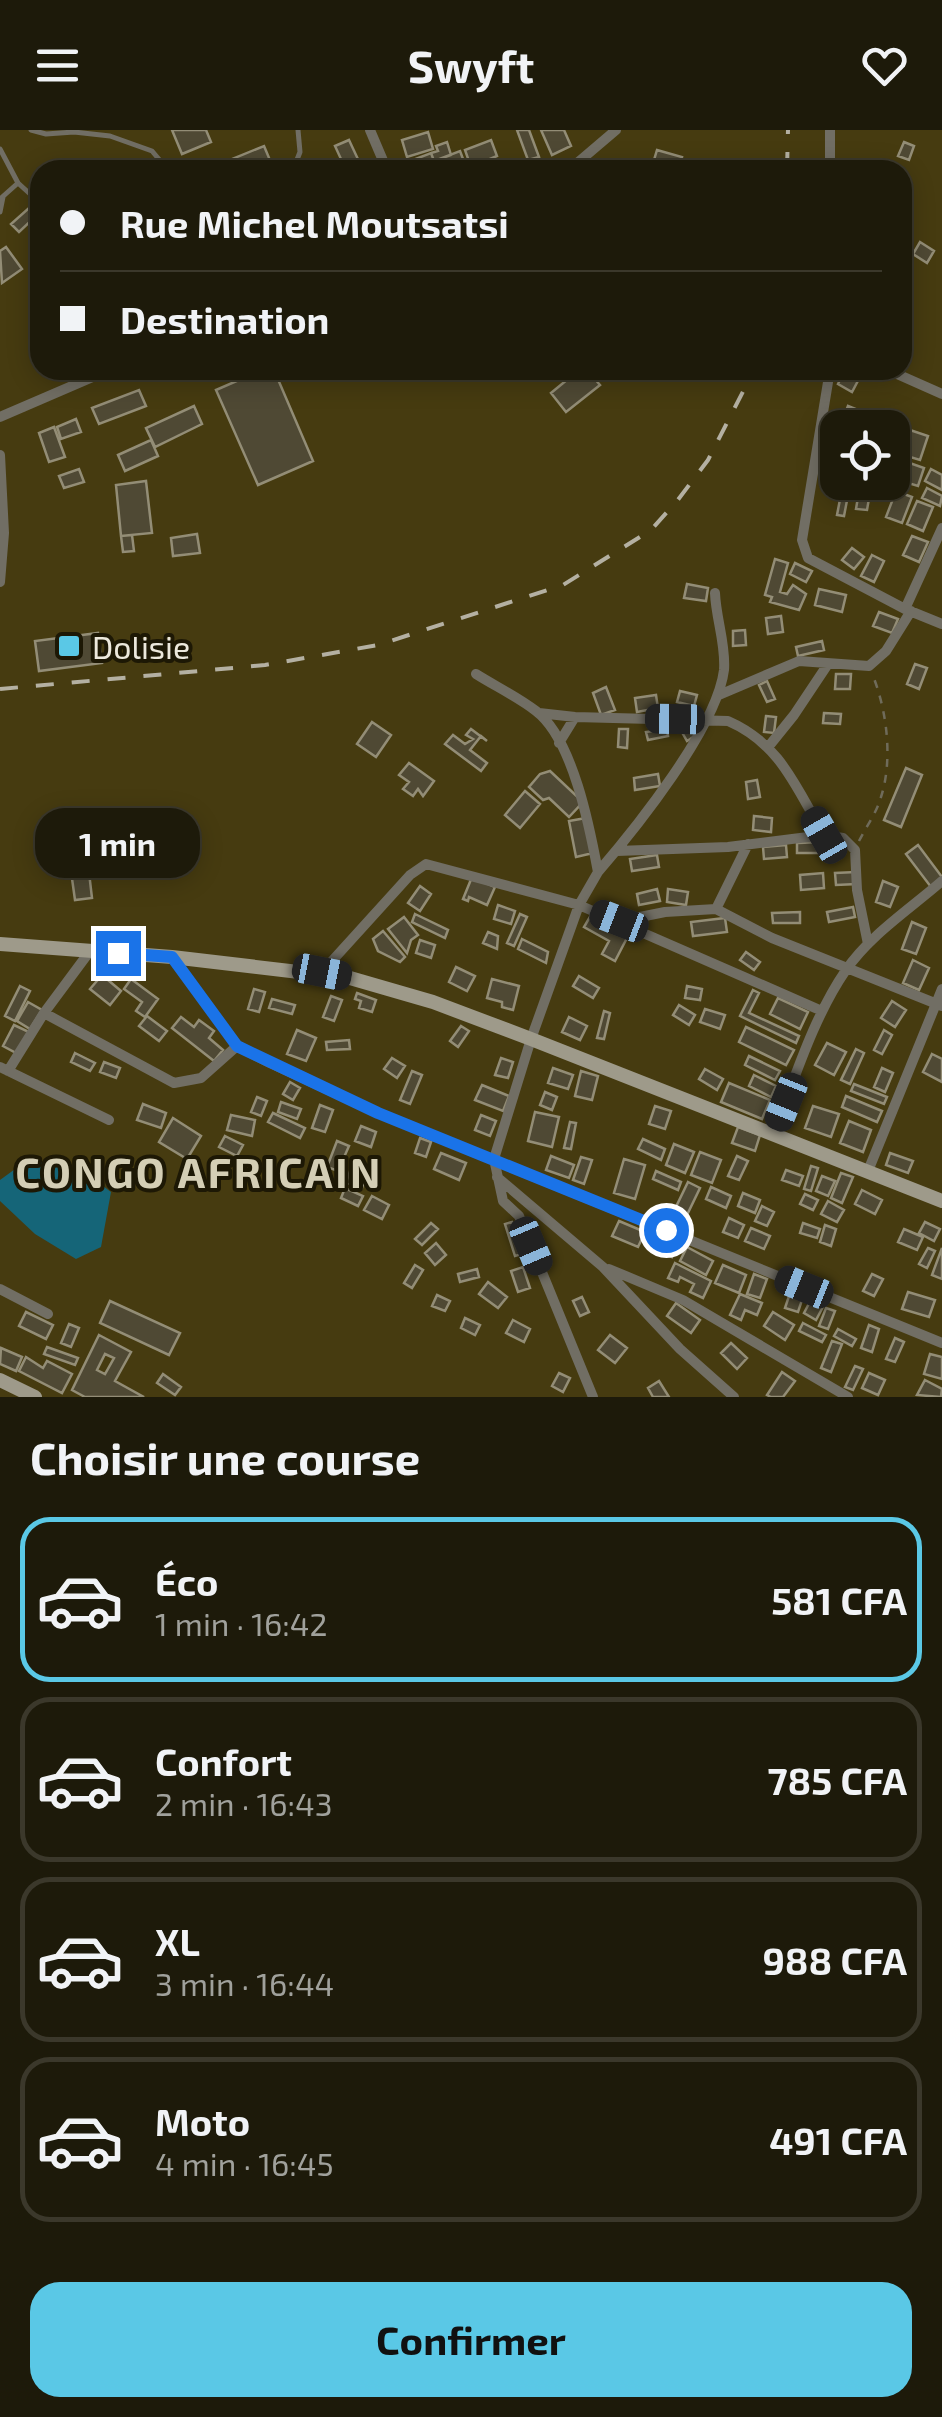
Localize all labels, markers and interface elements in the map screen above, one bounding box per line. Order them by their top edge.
icon: menu [30,38,85,93]
text: Swyft [408,38,534,92]
icon: heart [857,38,912,93]
text: Rue Michel Moutsatsi [120,200,509,246]
text: Destination [120,296,329,342]
map controls [820,410,910,500]
button: locate [820,410,910,500]
place label: Dolisie [92,627,190,665]
marker: Dolisie [56,633,82,659]
car [645,703,705,735]
car [796,802,852,868]
callout: 1 min [36,808,200,878]
text: 1 min [79,824,156,862]
car [586,896,652,946]
route end [96,931,141,976]
car [290,952,354,992]
car [761,1069,811,1135]
district label: CONGO AFRICAIN [15,1146,383,1196]
route start [644,1208,689,1253]
car [505,1213,557,1279]
car [771,1262,837,1312]
text: Choisir une course [30,1430,420,1484]
icon: car [35,1555,125,1645]
text: Éco [155,1558,218,1604]
text: 581 CFA [771,1577,907,1623]
text: 1 min · 16:42 [155,1604,328,1642]
icon: car [35,1735,125,1825]
text: Confort [155,1738,292,1784]
text: 785 CFA [767,1757,907,1803]
text: 2 min · 16:43 [155,1784,333,1822]
icon: car [35,1915,125,2005]
text: XL [155,1918,200,1964]
text: 988 CFA [762,1937,907,1983]
text: 3 min · 16:44 [155,1964,334,2002]
icon: car [35,2095,125,2185]
text: Moto [155,2098,250,2144]
text: 491 CFA [769,2117,907,2163]
text: 4 min · 16:45 [155,2144,334,2182]
button: Confirmer [30,2282,912,2397]

